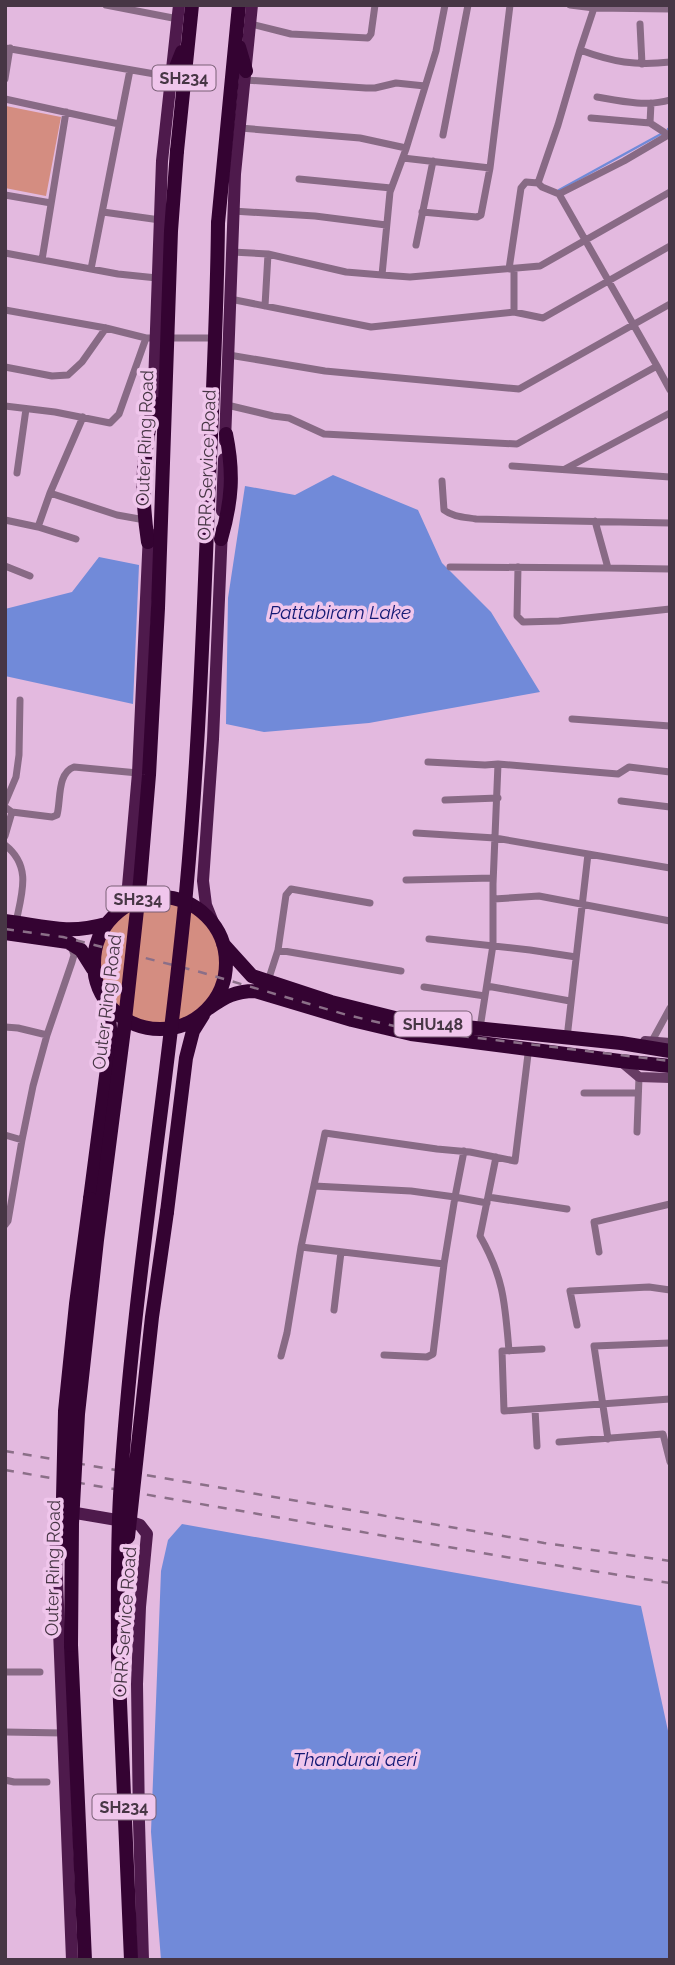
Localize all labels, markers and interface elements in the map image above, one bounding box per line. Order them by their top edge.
road number: SH234 [152,66,216,90]
street label: Outer Ring Road [132,370,157,506]
street label: ORR Service Road [193,389,220,541]
water label: Pattabiram Lake [269,601,411,623]
road number: SH234 [106,886,170,911]
street label: Outer Ring Road [88,933,125,1071]
road number: SHU148 [394,1012,472,1036]
street label: Outer Ring Road [41,1500,64,1636]
street label: ORR Service Road [109,1546,140,1698]
water label: Thandurai aeri [293,1748,418,1770]
road number: SH234 [92,1795,156,1820]

